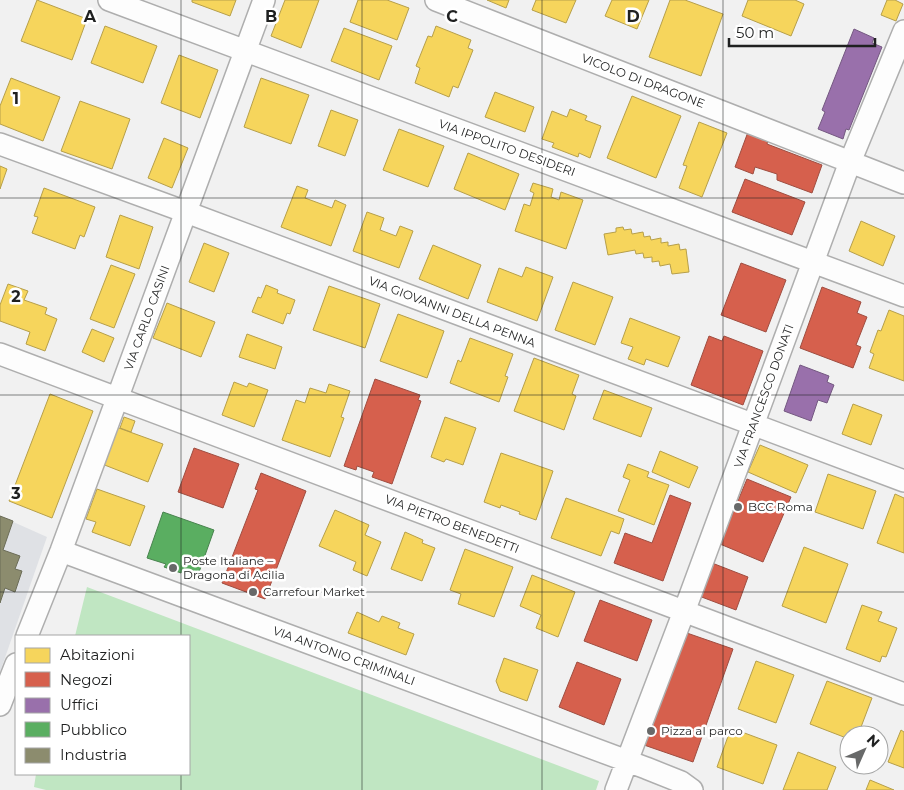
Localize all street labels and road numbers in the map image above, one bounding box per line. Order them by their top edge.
street label: VICOLO DI DRAGONE [579,50,707,111]
street label: VIA IPPOLITO DESIDERI [437,116,578,179]
street label: VIA CARLO CASINI [121,263,172,372]
street label: VIA GIOVANNI DELLA PENNA [367,273,538,350]
street label: VIA FRANCESCO DONATI [731,322,797,470]
street label: VIA PIETRO BENEDETTI [383,491,522,556]
street label: VIA ANTONIO CRIMINALI [271,623,417,688]

